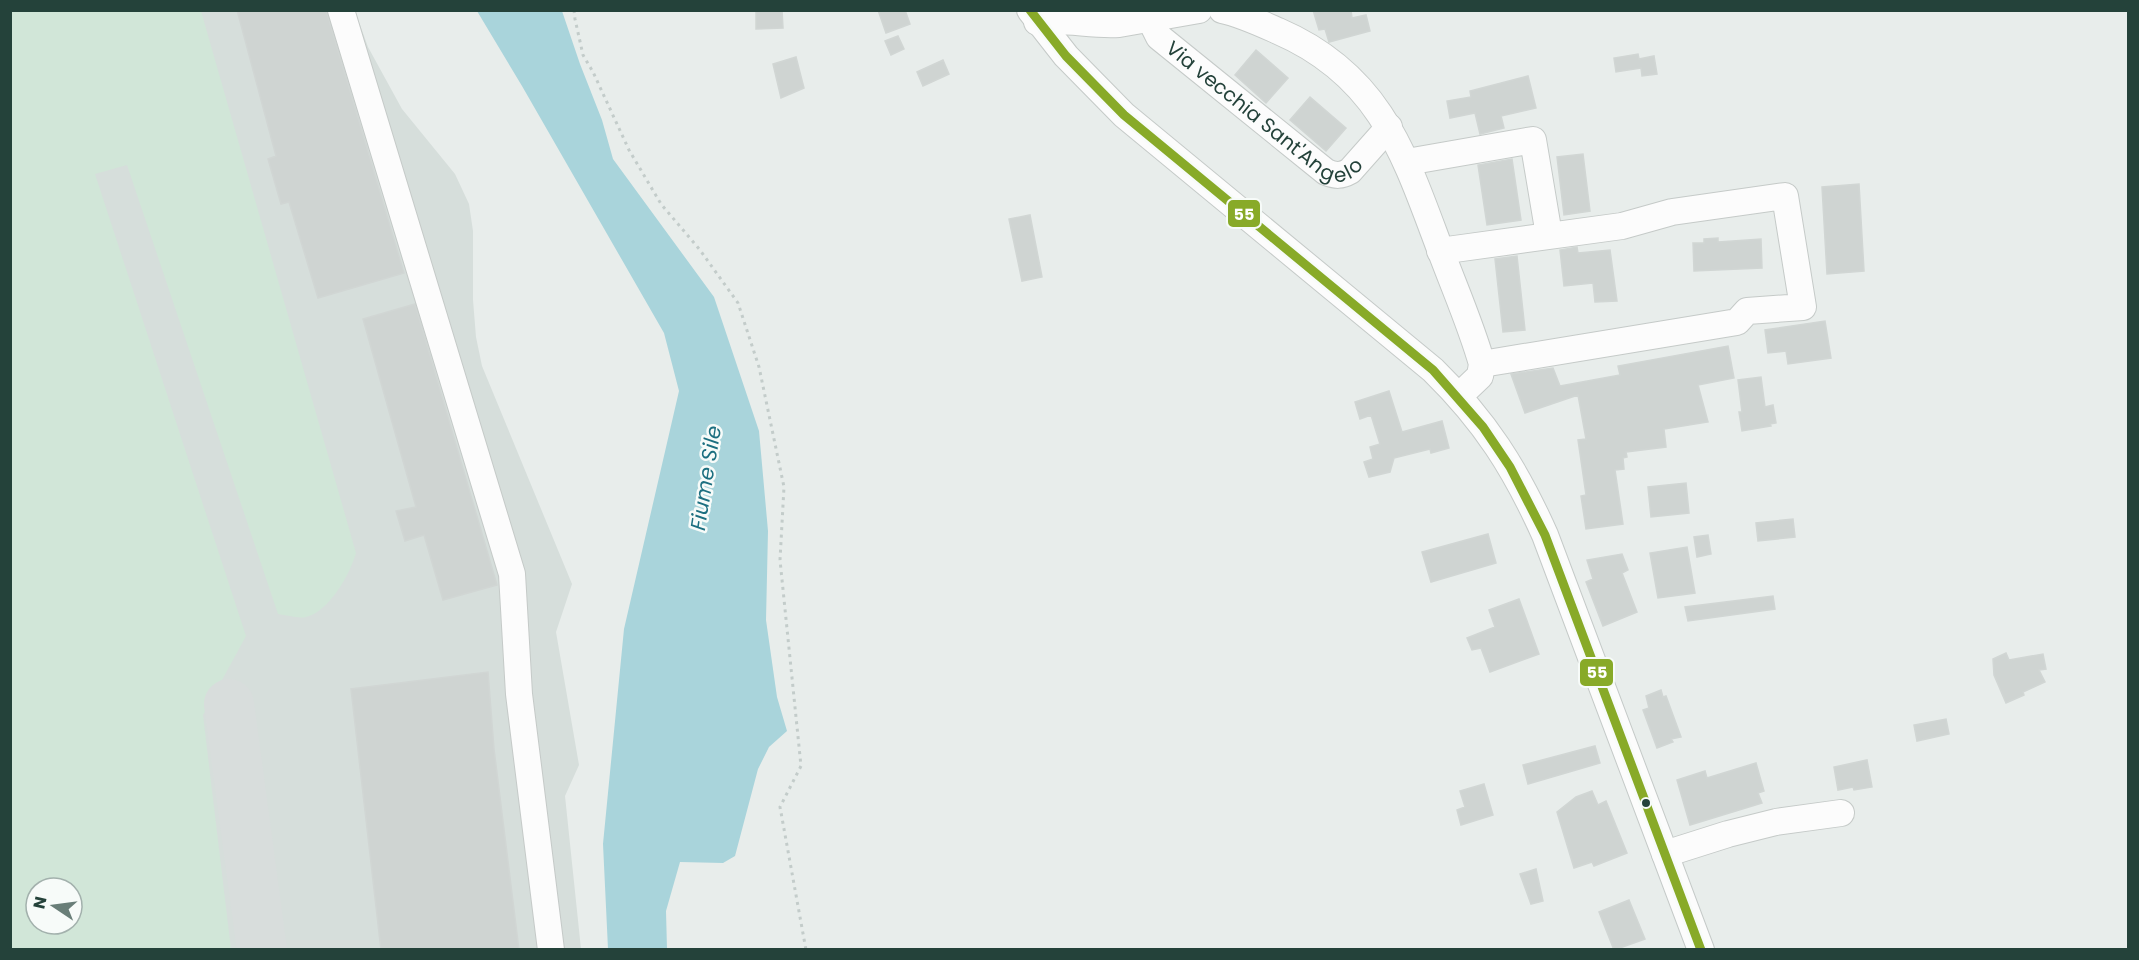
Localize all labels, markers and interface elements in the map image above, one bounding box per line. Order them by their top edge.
street label: Via vecchia Sant'Angelo [1160,34,1369,189]
line badge: 55 [1227,199,1261,228]
text: 55 [1234,203,1254,226]
water label: Fiume Sile [683,423,728,532]
line badge: 55 [1579,658,1614,687]
text: 55 [1587,661,1607,684]
unlabelled marker [1640,797,1652,809]
north arrow [24,876,84,936]
text: N [27,894,52,911]

